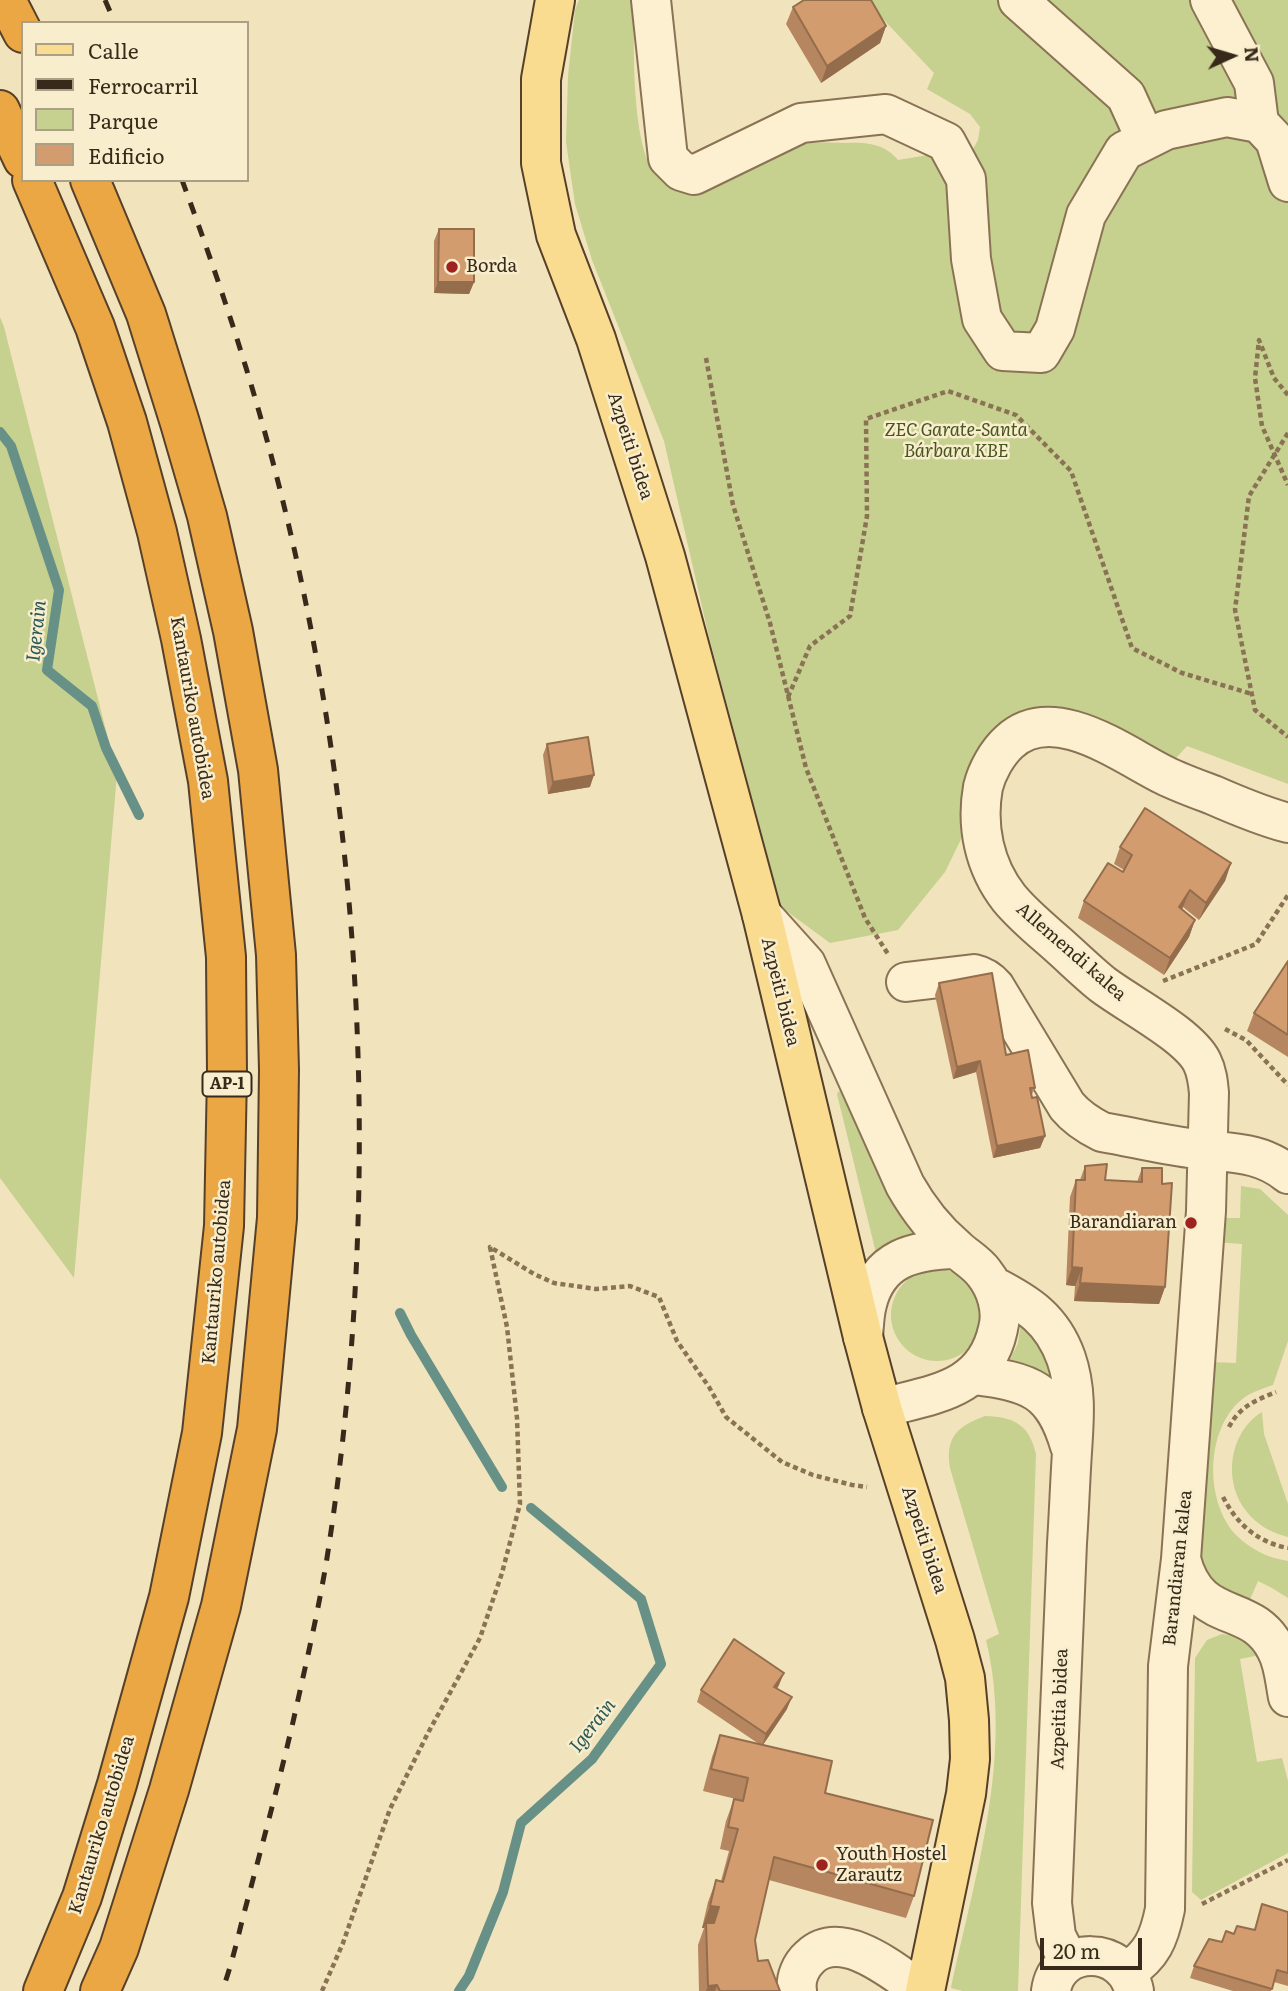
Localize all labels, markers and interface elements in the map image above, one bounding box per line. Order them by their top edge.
legend [21,21,248,182]
north arrow [1197,21,1267,91]
text: Calle [88,34,139,65]
text: N [1238,46,1267,63]
text: Ferrocarril [88,69,198,100]
text: Parque [88,104,158,135]
text: Edificio [88,139,164,170]
place label: Borda [466,256,517,278]
marker: Borda [444,259,460,275]
street label: Azpeiti bidea [602,390,658,502]
park label: ZEC Garate-Santa Bárbara KBE [884,420,1028,462]
water label: Igerain [22,599,52,663]
street label: Kantauriko autobidea [165,615,219,801]
street label: Allemendi kalea [1012,898,1130,1006]
street label: Azpeiti bidea [756,935,804,1049]
road number: AP-1 [202,1072,252,1096]
street label: Kantauriko autobidea [198,1179,236,1365]
place label: Barandiaran [1069,1212,1177,1234]
marker: Barandiaran [1183,1215,1199,1231]
street label: Azpeiti bidea [896,1484,952,1596]
street label: Barandiaran kalea [1159,1489,1197,1647]
street label: Azpeitia bidea [1047,1648,1073,1770]
water label: Igerain [565,1695,621,1757]
street label: Kantauriko autobidea [65,1733,139,1917]
place label: Youth Hostel Zarautz [836,1844,947,1886]
marker: Youth Hostel Zarautz [814,1857,830,1873]
scale bar [1043,1924,1144,1968]
text: 20 m [1053,1934,1100,1965]

